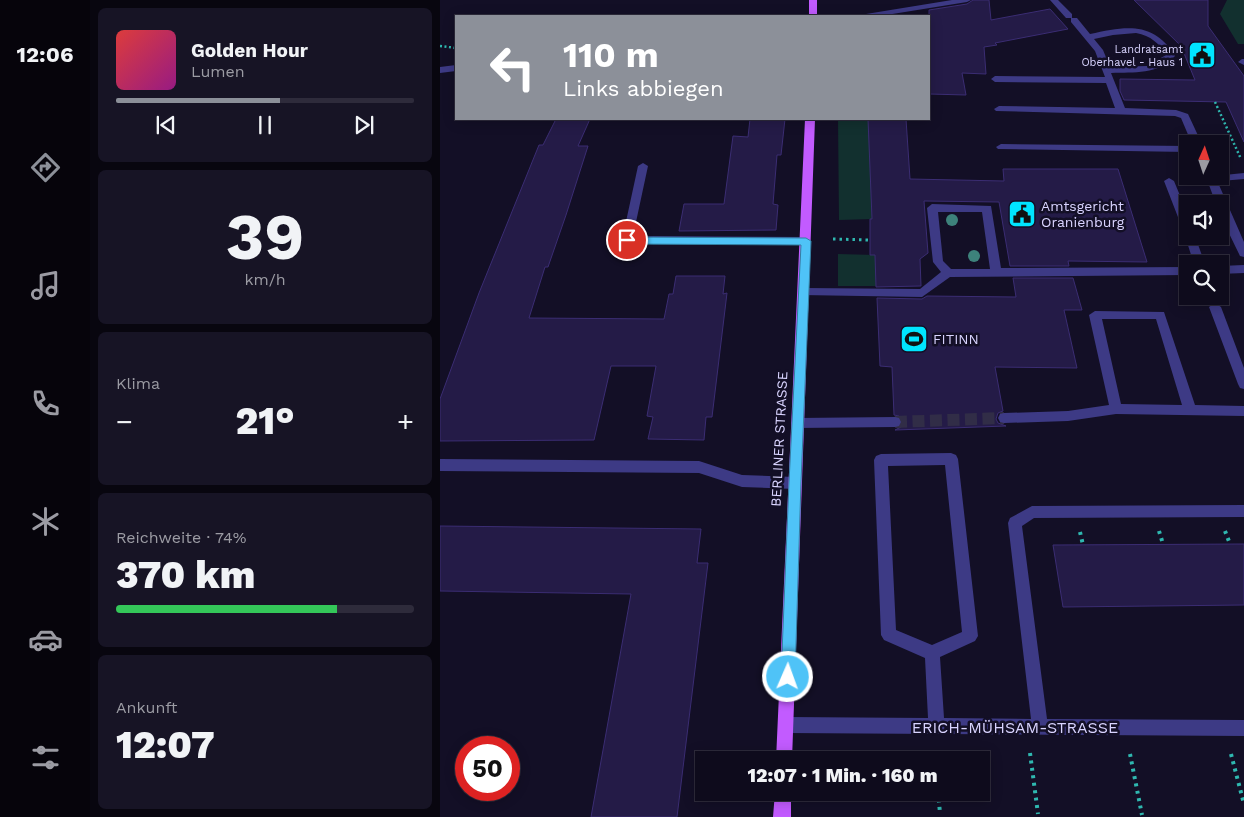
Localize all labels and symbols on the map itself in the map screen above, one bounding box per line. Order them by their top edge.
public building icon: Landratsamt Oberhavel - Haus 1 [1187,40,1217,70]
place label: Landratsamt Oberhavel - Haus 1 [1081,43,1183,69]
north arrow [1179,135,1229,185]
place label: Amtsgericht Oranienburg [1041,198,1125,230]
public building icon: Amtsgericht Oranienburg [1007,199,1037,229]
pin [606,219,648,261]
sports icon: FITINN [899,324,929,354]
place label: FITINN [933,331,979,347]
street label: BERLINER STRASSE [767,371,791,507]
position arrow [761,650,813,702]
street label: ERICH-MÜHSAM-STRASSE [912,718,1118,737]
speed limit sign: 50 [455,736,520,801]

